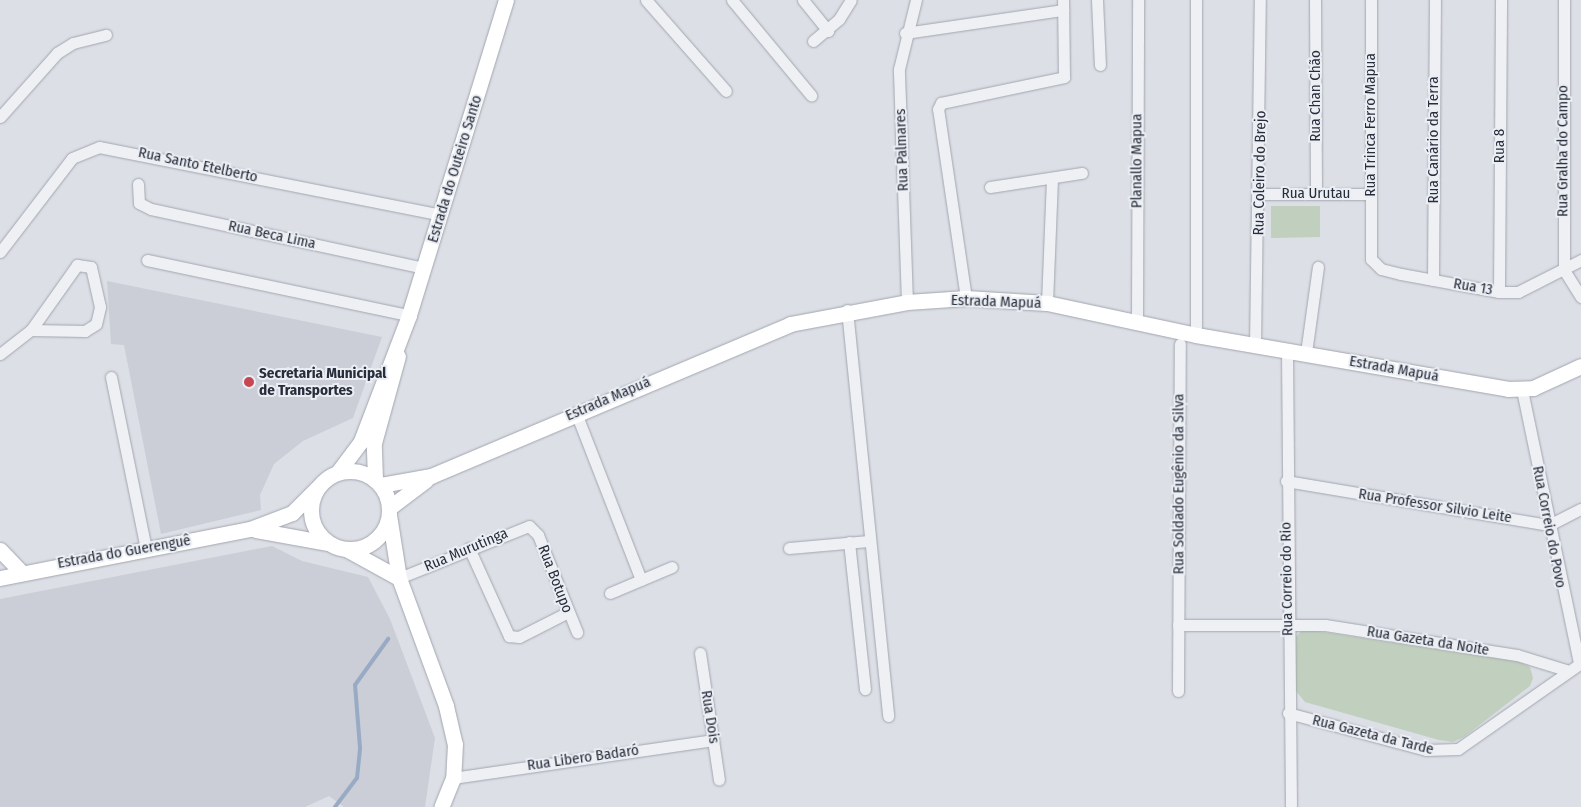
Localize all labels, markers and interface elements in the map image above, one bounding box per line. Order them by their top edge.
street label: Rua Chan Chão [1307,50,1325,142]
street label: Rua Trinca Ferro Mapua [1362,53,1380,197]
street label: Rua Canário da Terra [1425,76,1443,204]
street label: Rua Gralha do Campo [1554,85,1572,217]
street label: Estrada do Outeiro Santo [424,93,486,245]
street label: Rua Palmares [892,108,912,192]
street label: Rua Coleiro do Brejo [1250,110,1270,236]
street label: Planallo Mapua [1128,114,1146,208]
street label: Rua 8 [1491,129,1509,163]
street label: Rua Santo Etelberto [137,144,259,186]
street label: Rua Urutau [1282,185,1350,203]
street label: Rua Beca Lima [227,217,317,253]
street label: Rua 13 [1452,275,1494,299]
street label: Estrada Mapuá [950,291,1042,313]
street label: Estrada Mapuá [1348,352,1440,386]
place label: Secretaria Municipal de Transportes [259,364,386,399]
street label: Estrada Mapuá [563,373,653,425]
marker: Secretaria Municipal de Transportes [243,376,255,388]
street label: Rua Soldado Eugênio da Silva [1170,394,1188,574]
street label: Rua Correio do Povo [1528,464,1570,590]
street label: Rua Professor Silvio Leite [1357,485,1513,527]
street label: Rua Correio do Rio [1277,522,1297,636]
street label: Rua Murutinga [421,524,511,576]
street label: Estrada do Guerenguê [56,531,192,573]
street label: Rua Botupo [534,542,576,616]
street label: Rua Gazeta da Noite [1366,622,1490,660]
street label: Rua Dois [697,689,723,745]
street label: Rua Gazeta da Tarde [1310,711,1436,759]
street label: Rua Libero Badaró [526,741,640,775]

